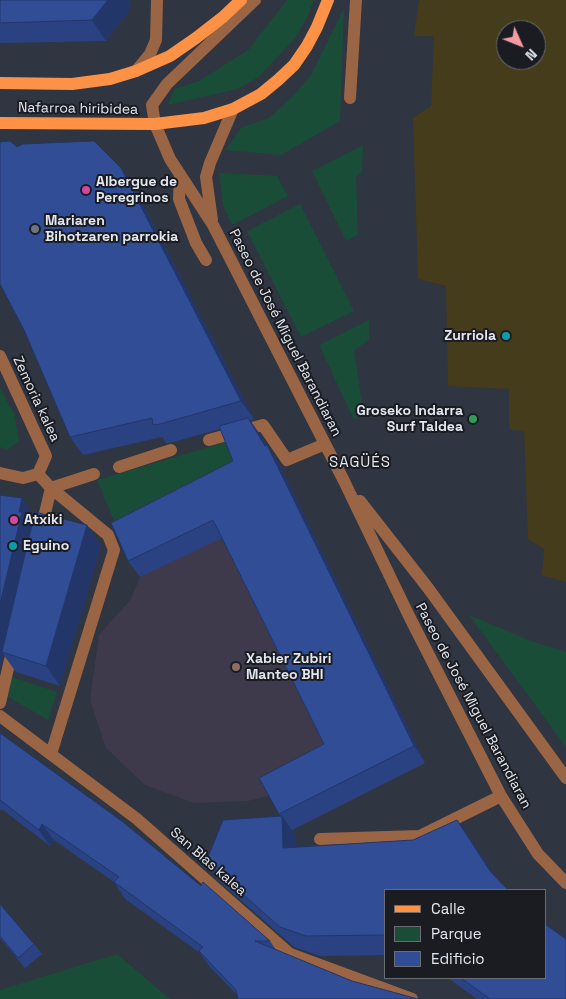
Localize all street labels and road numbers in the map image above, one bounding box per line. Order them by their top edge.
street label: Nafarroa hiribidea [18,100,138,118]
street label: Paseo de José Miguel Barandiaran [225,227,345,439]
street label: Zemoria kalea [9,354,63,444]
street label: Paseo de José Miguel Barandiaran [411,600,535,812]
street label: San Blas kalea [166,824,250,900]

